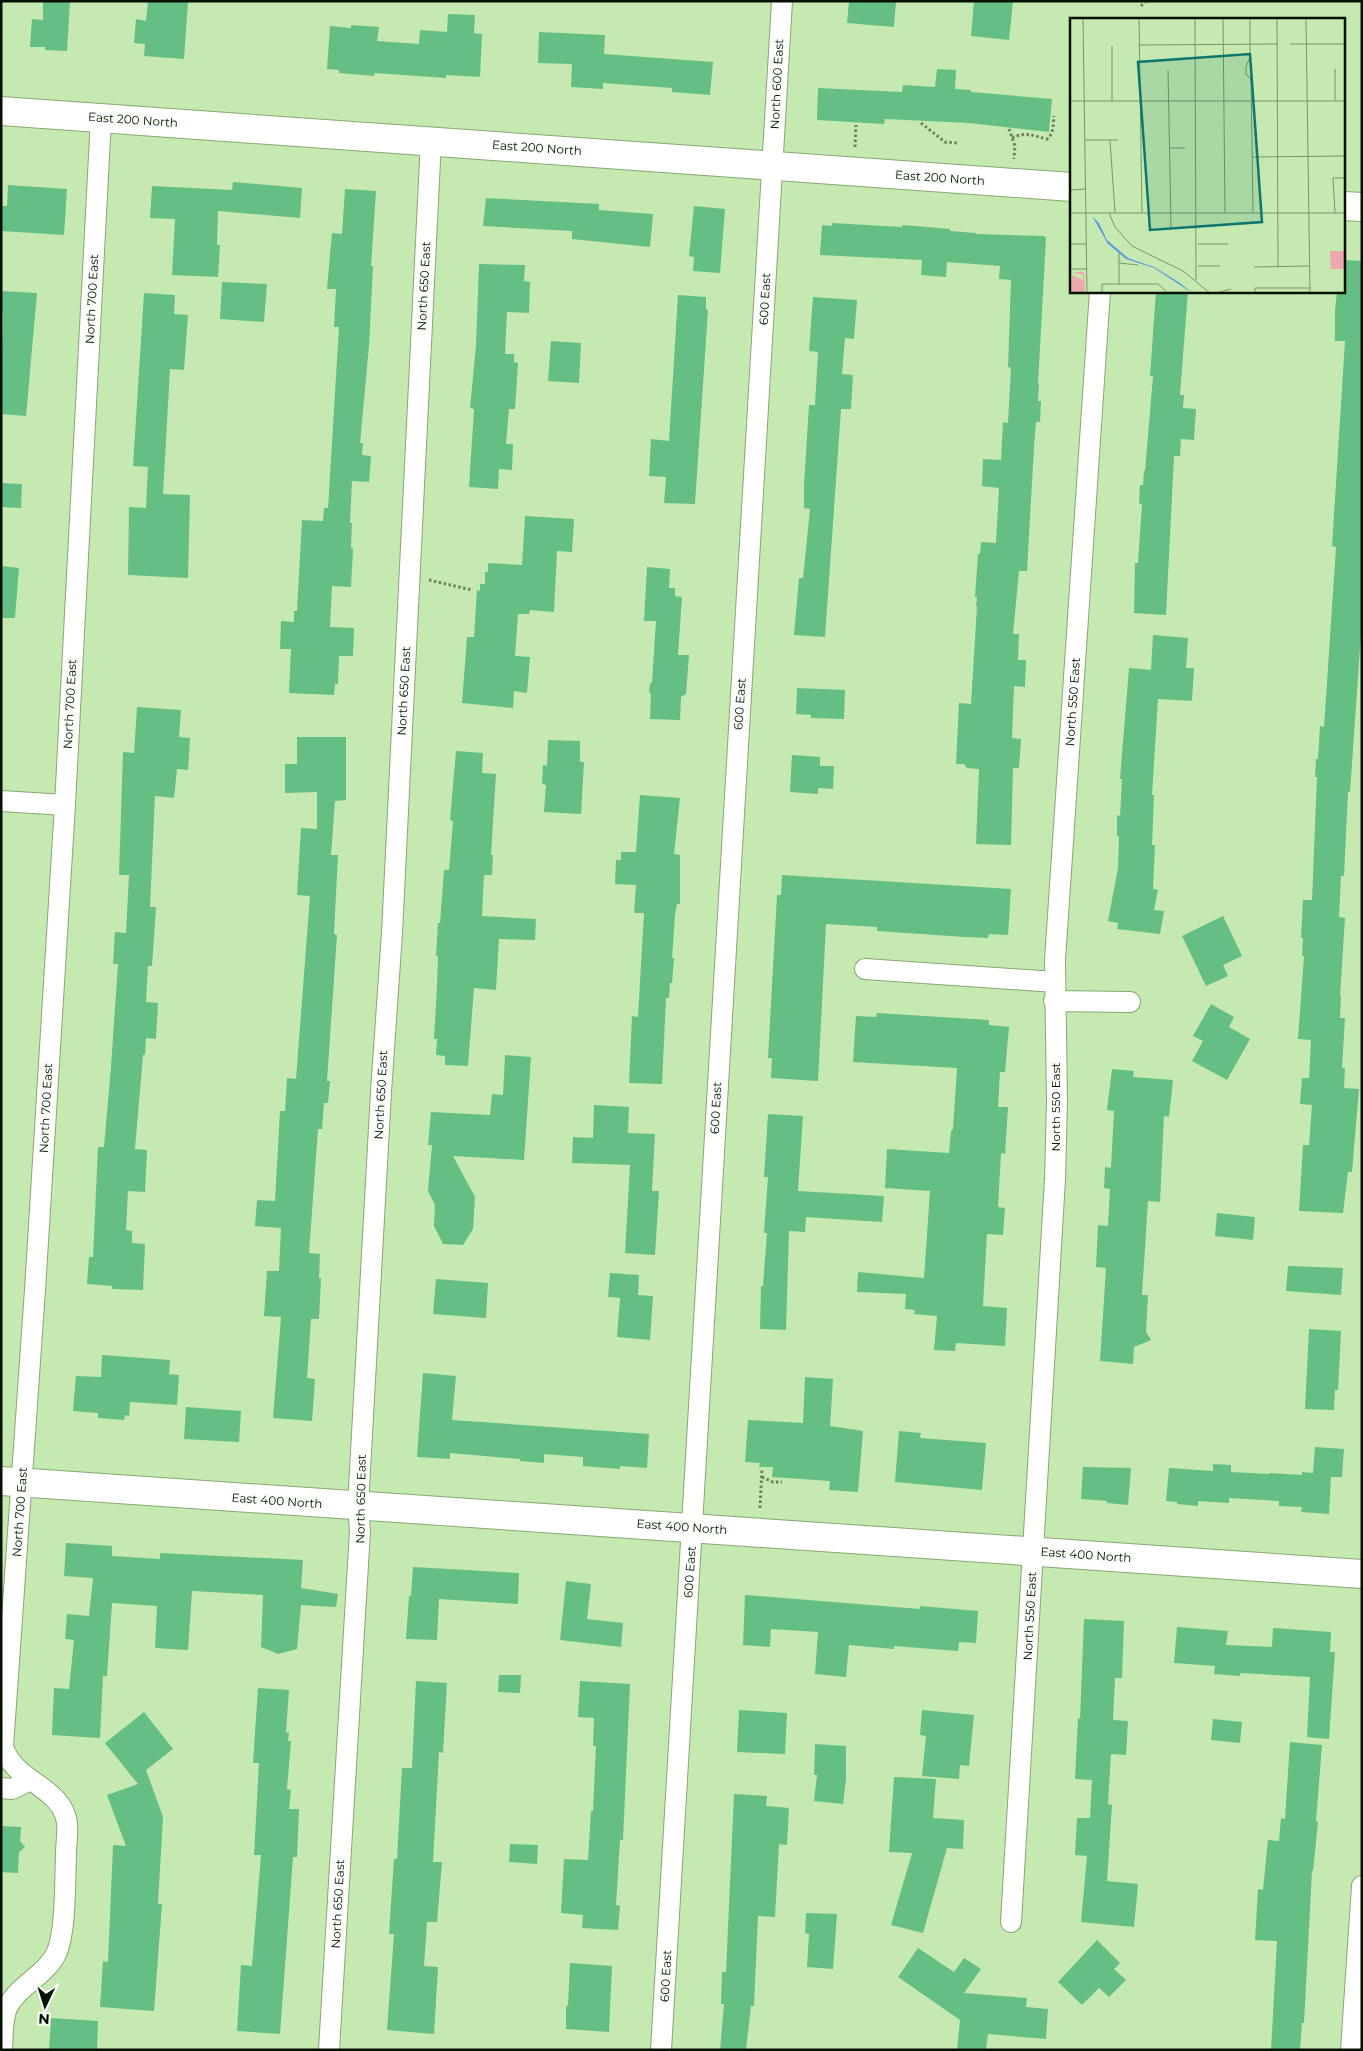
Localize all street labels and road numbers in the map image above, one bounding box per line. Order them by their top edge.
street label: North 600 East [767,38,786,130]
street label: East 200 North [88,109,178,130]
street label: East 200 North [492,137,582,158]
street label: East 200 North [895,167,985,188]
street label: North 650 East [414,241,433,331]
street label: North 700 East [82,254,101,344]
street label: 600 East [756,272,773,325]
street label: North 650 East [394,646,413,736]
street label: North 550 East [1062,657,1083,747]
street label: North 700 East [60,659,79,749]
street label: 600 East [730,677,749,730]
street label: North 650 East [371,1050,390,1140]
street label: North 550 East [1048,1062,1063,1151]
street label: North 700 East [36,1063,55,1153]
street label: 600 East [707,1081,724,1134]
street label: North 650 East [352,1454,369,1544]
street label: North 700 East [9,1466,30,1557]
street label: East 400 North [231,1490,323,1511]
street label: East 400 North [636,1516,728,1537]
street label: East 400 North [1040,1544,1132,1565]
street label: 600 East [680,1545,699,1598]
street label: North 550 East [1020,1571,1039,1661]
street label: North 650 East [328,1859,347,1949]
street label: 600 East [657,1949,674,2002]

